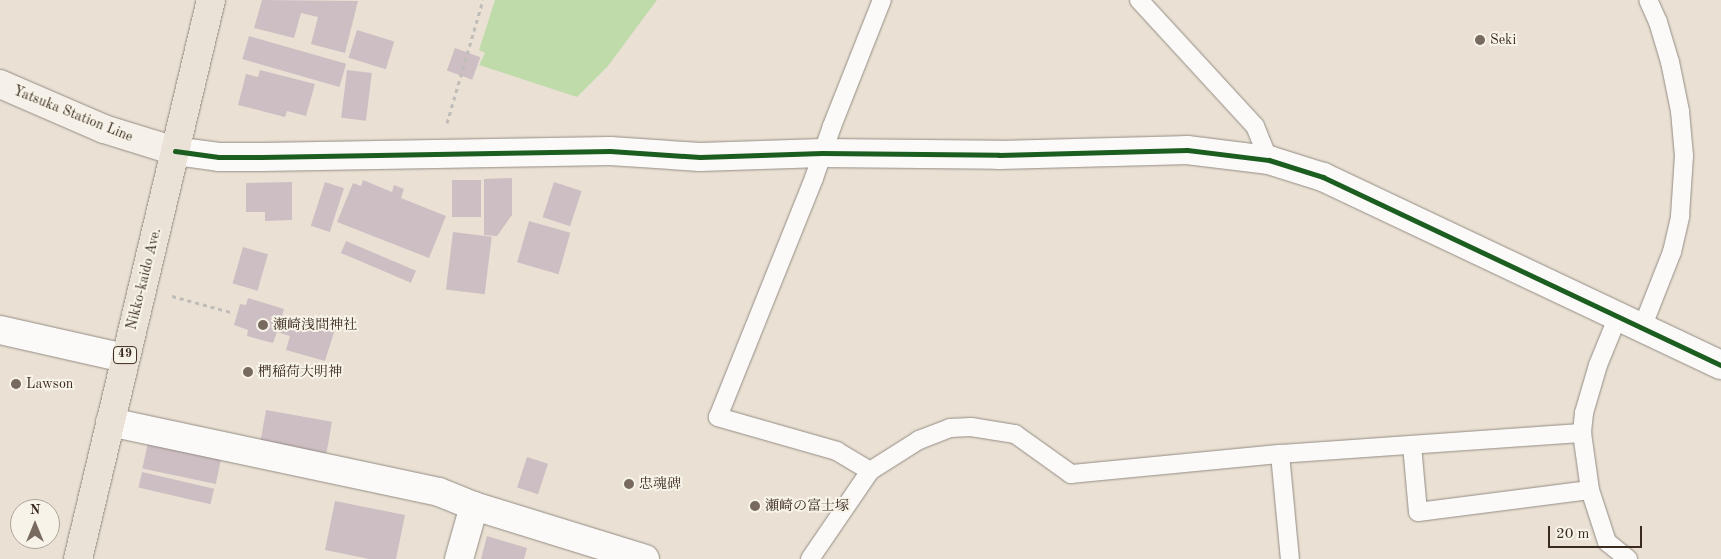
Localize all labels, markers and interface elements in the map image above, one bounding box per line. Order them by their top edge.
place label: Seki [1490,32,1516,48]
marker: Seki [1474,34,1486,46]
street label: Yatsuka Station Line [11,82,135,146]
street label: Nikko-kaido Ave. [123,226,165,332]
place label: 瀬崎浅間神社 [273,317,357,333]
marker: 瀬崎浅間神社 [257,319,269,331]
road number: 49 [112,346,138,364]
place label: 椚稲荷大明神 [258,364,342,380]
marker: 椚稲荷大明神 [242,366,254,378]
place label: Lawson [26,376,73,392]
marker: Lawson [10,378,22,390]
place label: 忠魂碑 [639,476,681,492]
marker: 忠魂碑 [623,478,635,490]
place label: 瀬崎の富士塚 [765,498,849,514]
north arrow [10,499,60,549]
marker: 瀬崎の富士塚 [749,500,761,512]
text: N [30,503,40,517]
scale bar [1551,516,1645,548]
text: 20 m [1556,527,1590,542]

